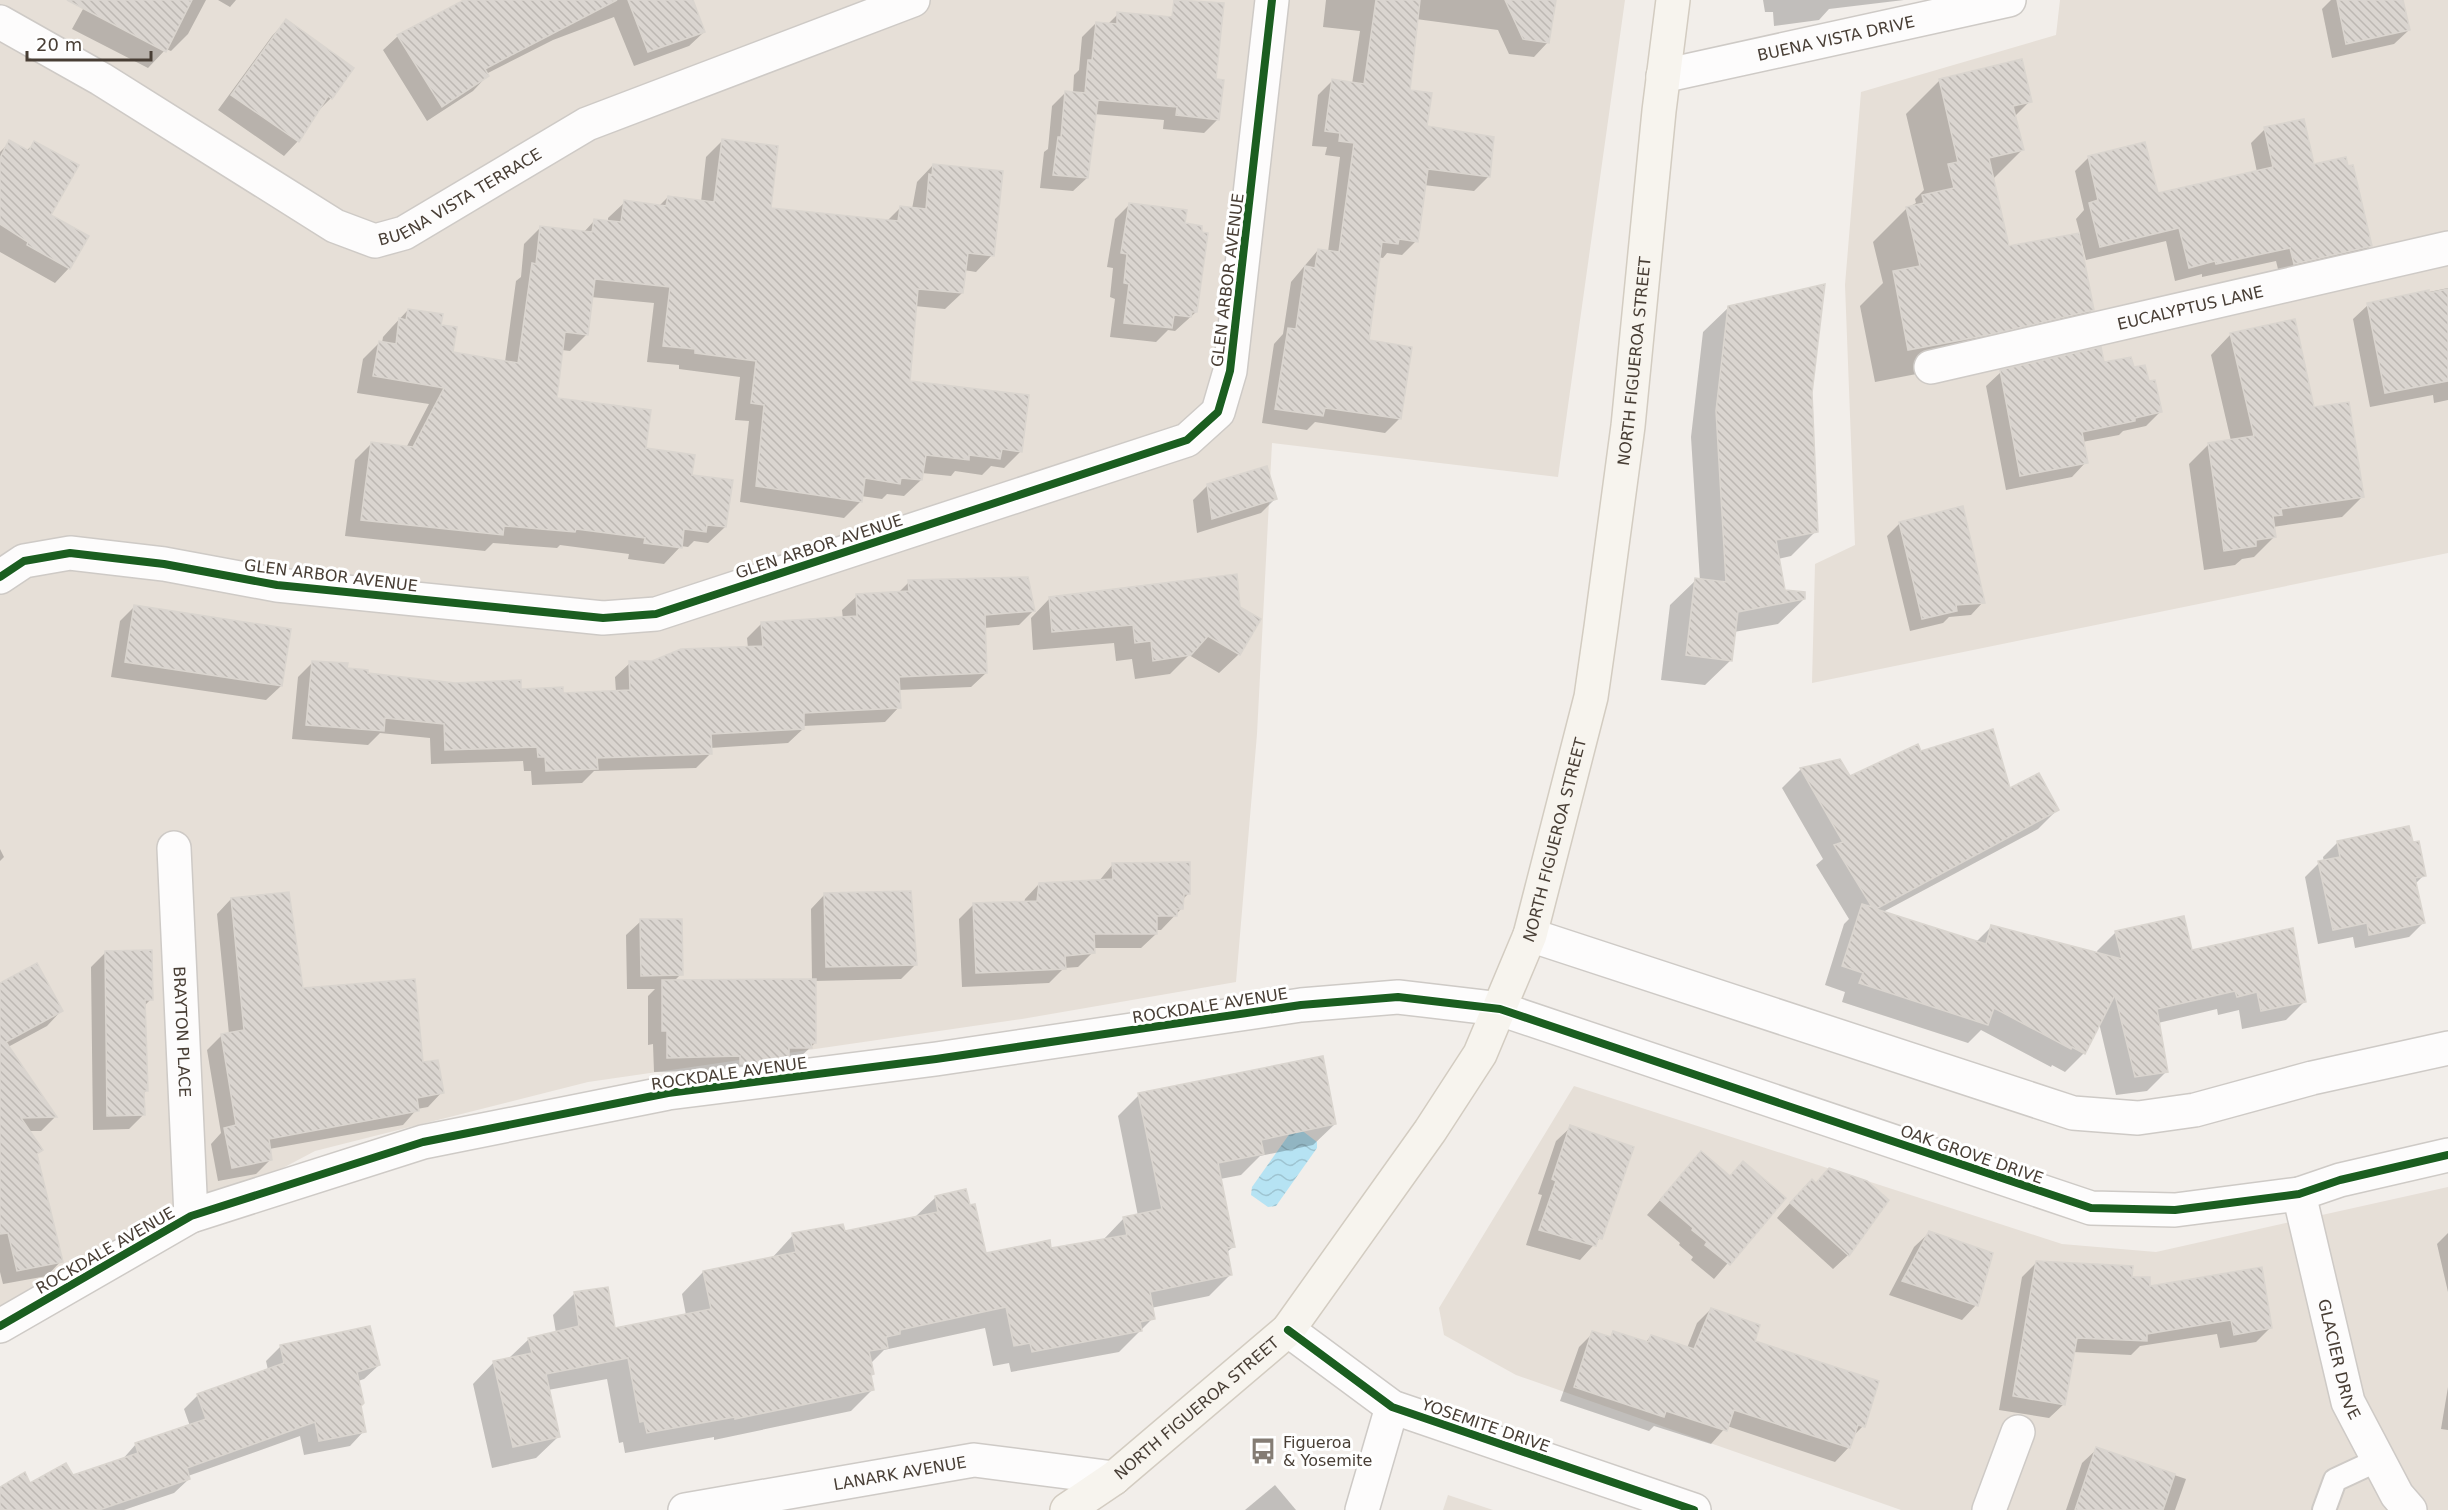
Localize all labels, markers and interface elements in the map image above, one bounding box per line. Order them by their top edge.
street label: BUENA VISTA DRIVE [1756,12,1916,65]
scale bar [27,24,152,62]
text: 20 m [36,34,82,55]
street label: BUENA VISTA TERRACE [376,144,545,250]
street label: GLEN ARBOR AVENUE [1207,192,1248,368]
street label: NORTH FIGUEROA STREET [1614,256,1655,467]
street label: EUCALYPTUS LANE [2115,282,2265,334]
street label: GLEN ARBOR AVENUE [733,510,905,583]
street label: GLEN ARBOR AVENUE [243,555,419,596]
street label: NORTH FIGUEROA STREET [1519,736,1590,945]
street label: BRAYTON PLACE [169,966,195,1098]
street label: ROCKDALE AVENUE [1131,984,1289,1027]
street label: ROCKDALE AVENUE [650,1053,808,1094]
street label: OAK GROVE DRIVE [1898,1121,2046,1188]
street label: ROCKDALE AVENUE [32,1203,178,1298]
street label: GLACIER DRIVE [2314,1297,2364,1423]
street label: NORTH FIGUEROA STREET [1111,1333,1283,1484]
street label: YOSEMITE DRIVE [1418,1394,1553,1456]
place label: Figueroa & Yosemite [1283,1433,1372,1470]
bus stop icon: Figueroa & Yosemite [1248,1436,1278,1466]
street label: LANARK AVENUE [832,1452,968,1494]

